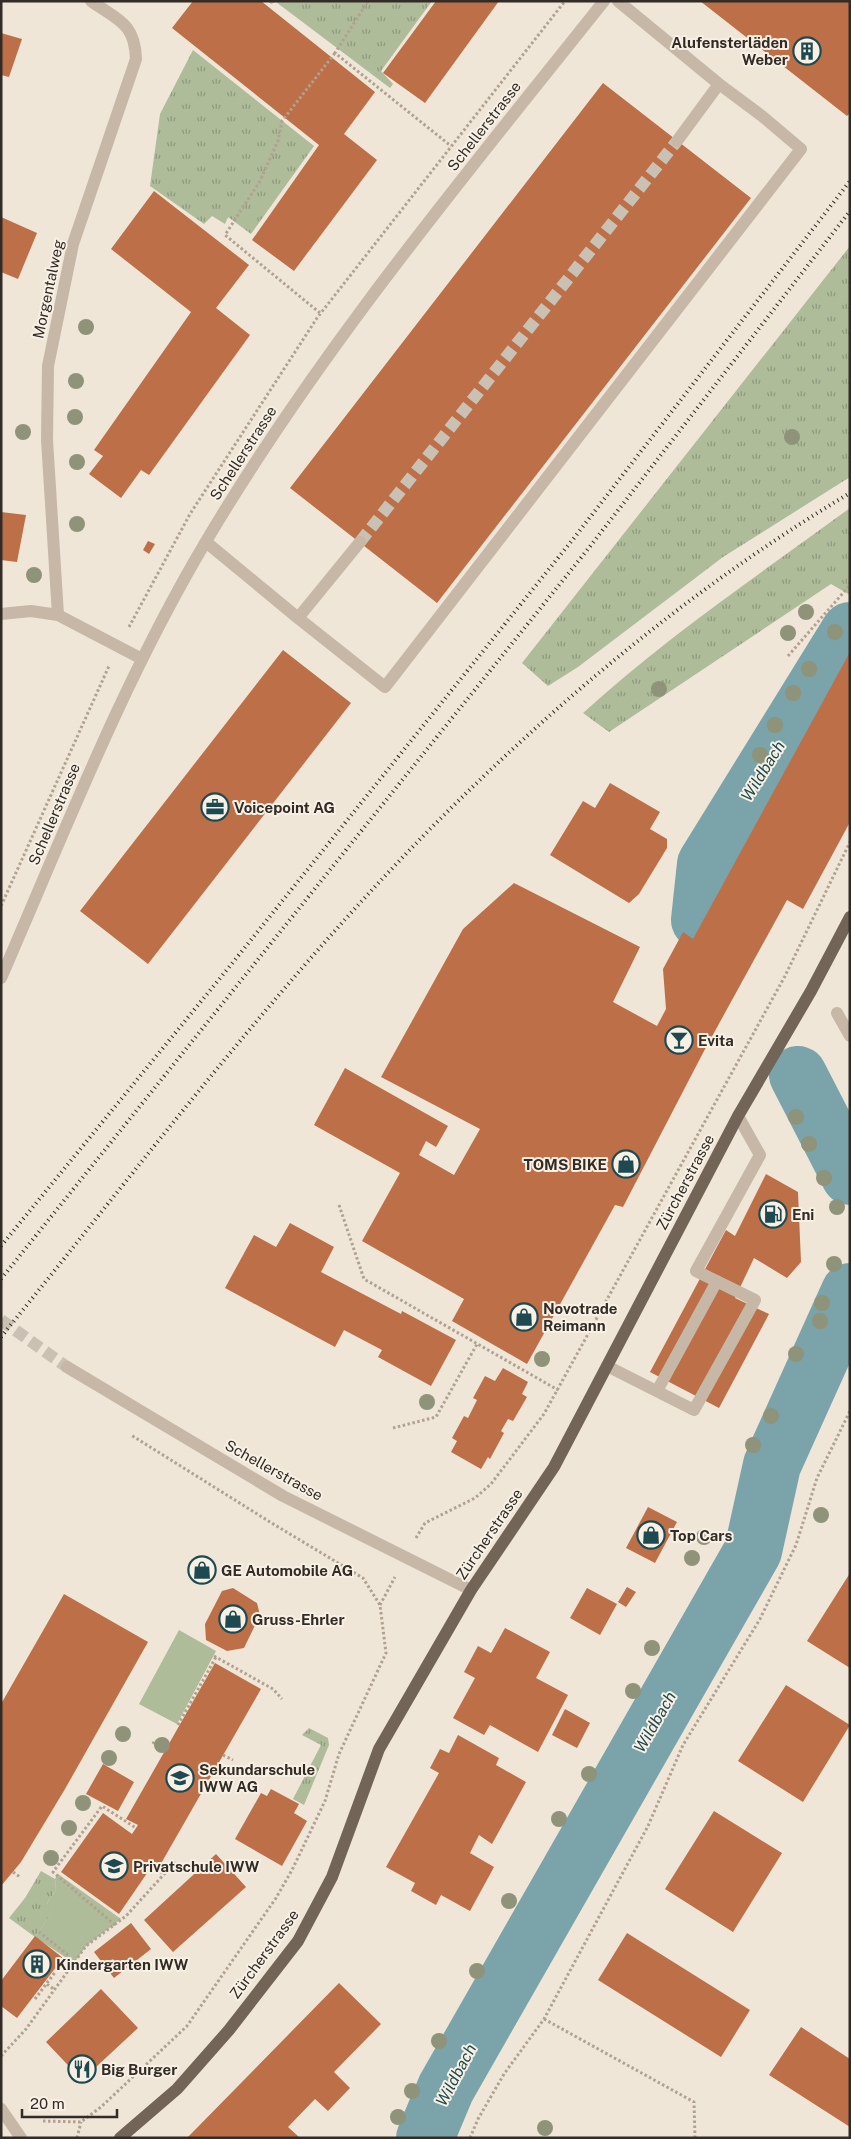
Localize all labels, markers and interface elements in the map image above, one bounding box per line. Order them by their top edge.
place label: Alufensterläden Weber [671,34,788,68]
building icon: Alufensterläden Weber [792,36,822,66]
street label: Schellerstrasse [444,78,524,174]
street label: Morgentalweg [29,238,67,340]
street label: Schellerstrasse [206,403,280,503]
water label: Wildbach [737,737,789,805]
street label: Schellerstrasse [25,761,83,867]
office icon: Voicepoint AG [200,792,230,822]
place label: Voicepoint AG [234,799,335,816]
bar icon: Evita [664,1025,694,1055]
place label: Evita [698,1032,734,1049]
street label: Zürcherstrasse [653,1131,717,1233]
shop icon: TOMS BIKE [611,1149,641,1179]
place label: TOMS BIKE [524,1156,607,1173]
fuel station icon: Eni [758,1199,788,1229]
place label: Eni [792,1206,814,1223]
place label: Novotrade Reimann [543,1300,617,1334]
shop icon: Novotrade Reimann [509,1302,539,1332]
street label: Schellerstrasse [222,1436,326,1504]
street label: Zürcherstrasse [452,1485,526,1583]
shop icon: Top Cars [636,1520,666,1550]
place label: Top Cars [670,1527,732,1544]
shop icon: GE Automobile AG [187,1555,217,1585]
place label: GE Automobile AG [221,1562,353,1579]
shop icon: Gruss-Ehrler [218,1604,248,1634]
place label: Gruss-Ehrler [252,1611,345,1628]
water label: Wildbach [630,1688,680,1756]
place label: Sekundarschule IWW AG [199,1761,315,1795]
school or university icon: Sekundarschule IWW AG [165,1763,195,1793]
school or university icon: Privatschule IWW [99,1851,129,1881]
place label: Privatschule IWW [133,1858,260,1875]
street label: Zürcherstrasse [226,1906,302,2002]
building icon: Kindergarten IWW [22,1949,52,1979]
place label: Kindergarten IWW [56,1956,189,1973]
water label: Wildbach [432,2041,480,2109]
restaurant icon: Big Burger [67,2054,97,2084]
place label: Big Burger [101,2061,177,2078]
scale bar [22,2086,118,2118]
text: 20 m [30,2095,65,2112]

